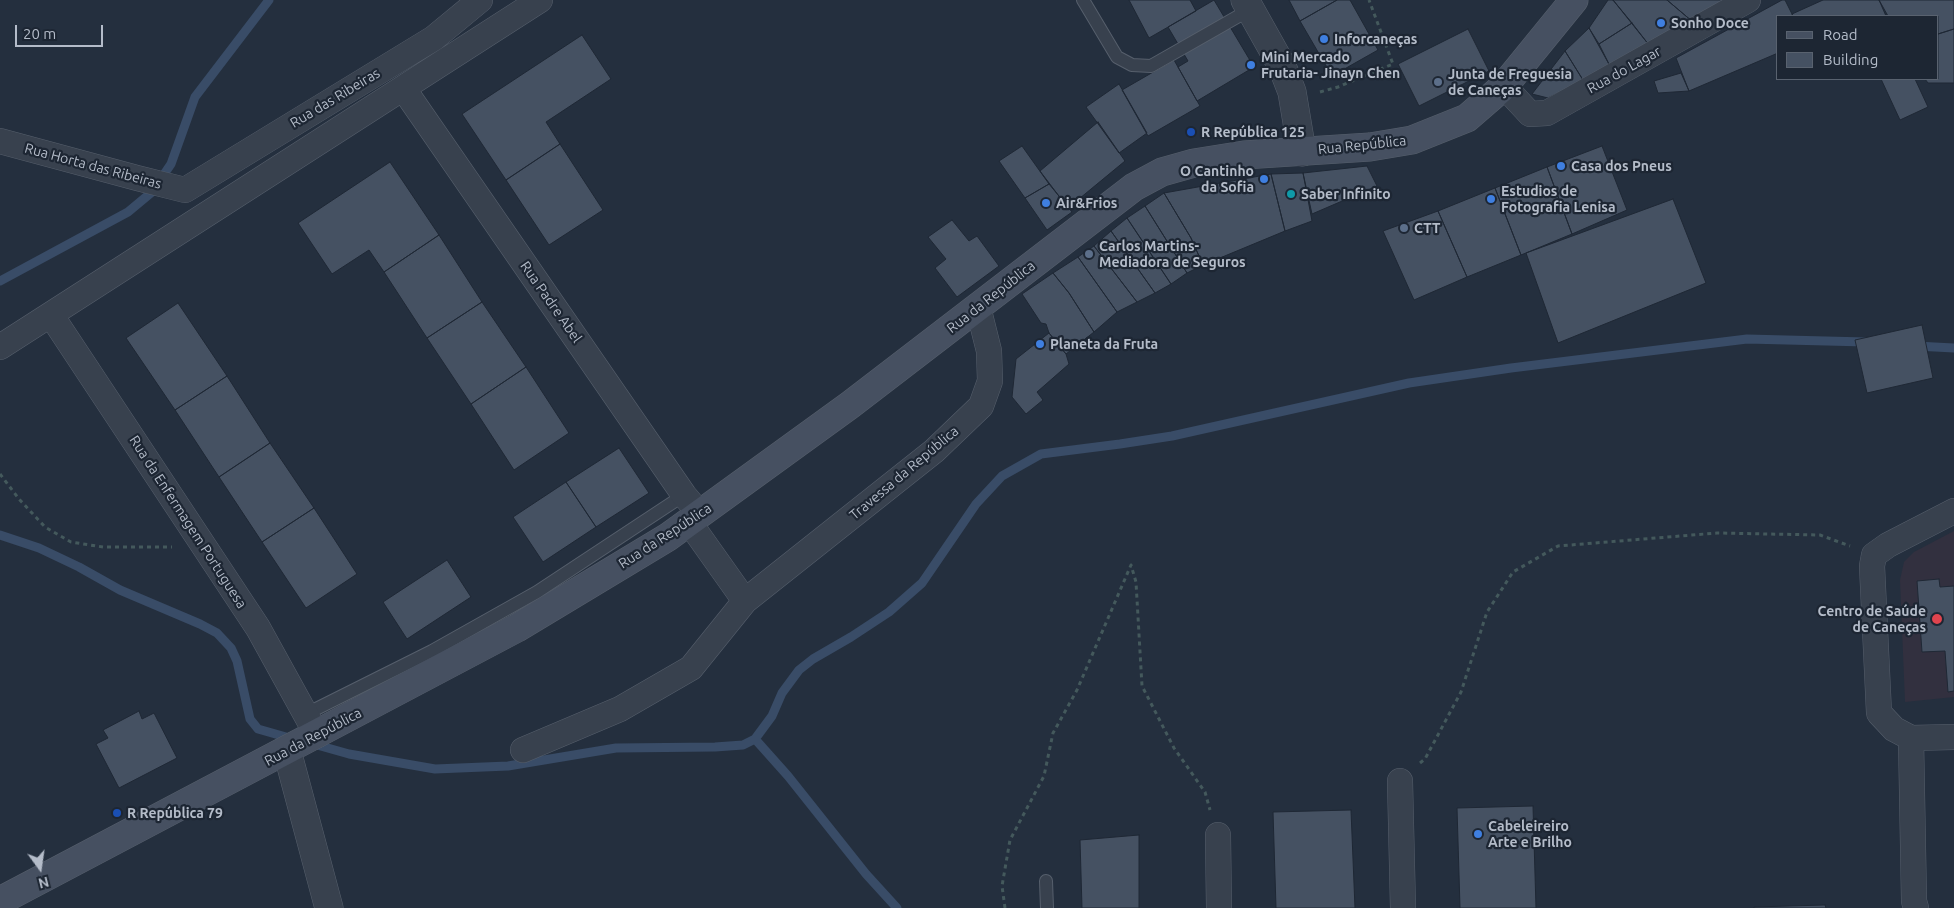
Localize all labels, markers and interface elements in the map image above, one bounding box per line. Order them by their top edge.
scale bar [18,15,105,47]
place label: Sonho Doce [1671,15,1749,31]
legend [1776,15,1939,80]
marker: Sonho Doce [1655,17,1667,29]
text: 20 m [23,25,56,42]
text: Road [1823,26,1858,43]
place label: Inforcaneças [1334,31,1417,47]
marker: Inforcaneças [1318,33,1330,45]
street label: Rua do Lagar [1584,43,1664,97]
place label: Mini Mercado Frutaria- Jinayn Chen [1261,49,1400,82]
text: Building [1823,51,1878,68]
marker: Mini Mercado Frutaria- Jinayn Chen [1245,59,1257,71]
street label: Rua das Ribeiras [287,65,383,131]
place label: Junta de Freguesia de Caneças [1448,66,1572,98]
marker: Junta de Freguesia de Caneças [1432,76,1444,88]
place label: R República 125 [1201,124,1305,140]
marker: R República 125 [1185,126,1197,138]
street label: Rua República [1317,132,1407,158]
street label: Rua Horta das Ribeiras [23,140,163,192]
place label: Casa dos Pneus [1571,158,1672,174]
marker: Casa dos Pneus [1555,160,1567,172]
place label: O Cantinho da Sofia [1180,163,1254,196]
marker: O Cantinho da Sofia [1258,173,1270,185]
place label: Estudios de Fotografia Lenisa [1501,183,1616,216]
place label: Saber Infinito [1301,186,1391,202]
marker: Saber Infinito [1285,188,1297,200]
marker: Estudios de Fotografia Lenisa [1485,193,1497,205]
place label: Air&Frios [1056,195,1117,211]
marker: Air&Frios [1040,197,1052,209]
place label: CTT [1414,220,1440,236]
marker: CTT [1398,222,1410,234]
place label: Carlos Martins- Mediadora de Seguros [1099,238,1246,270]
marker: Carlos Martins- Mediadora de Seguros [1083,248,1095,260]
street label: Rua da República [944,257,1038,337]
street label: Rua Padre Abel [517,258,585,346]
place label: Planeta da Fruta [1050,336,1158,352]
marker: Planeta da Fruta [1034,338,1046,350]
street label: Travessa da República [846,423,962,523]
street label: Rua da Enfermagem Portuguesa [126,433,250,611]
street label: Rua da República [615,500,715,572]
place label: Centro de Saúde de Caneças [1817,603,1926,636]
marker: Centro de Saúde de Caneças [1930,612,1944,626]
street label: Rua da República [262,704,364,770]
place label: R República 79 [127,805,223,821]
marker: R República 79 [111,807,123,819]
place label: Cabeleireiro Arte e Brilho [1488,818,1572,850]
marker: Cabeleireiro Arte e Brilho [1472,828,1484,840]
north arrow [15,843,65,893]
text: N [37,874,51,892]

